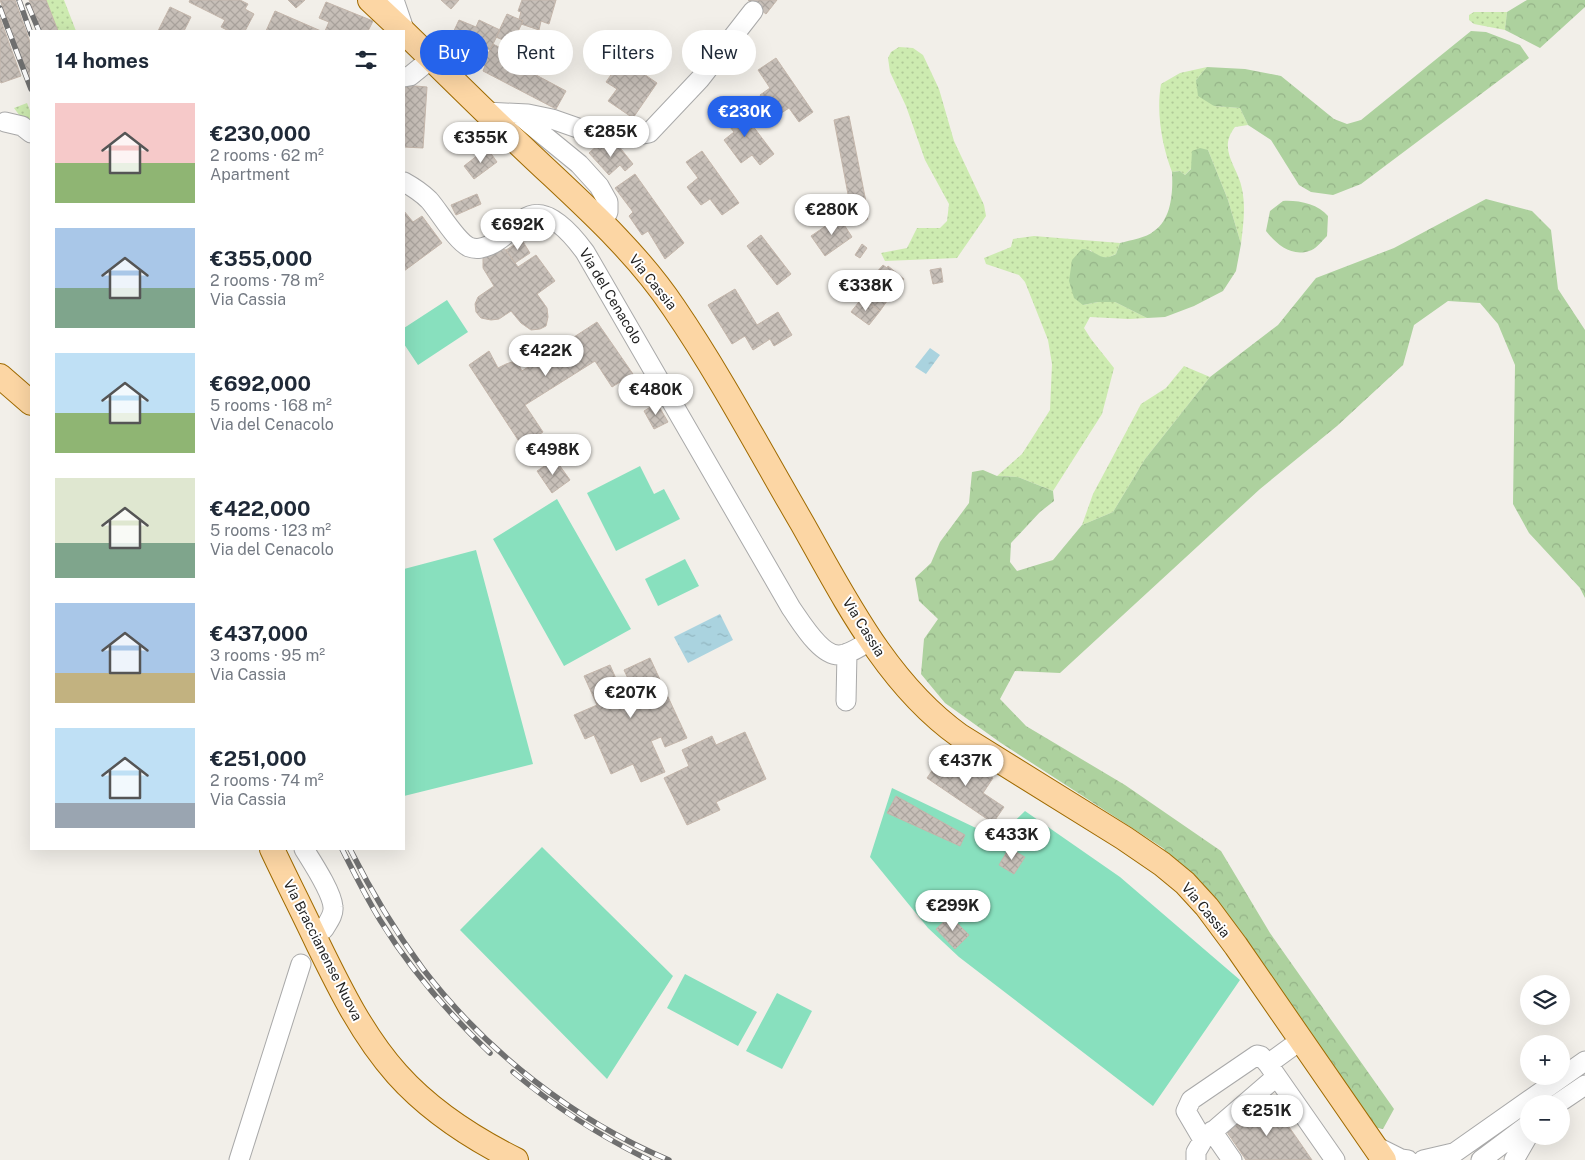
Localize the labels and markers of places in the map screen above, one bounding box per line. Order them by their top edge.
pin: €230K [710,96,780,138]
pin: €285K [576,116,646,158]
pin: €355K [446,121,516,164]
pin: €280K [797,194,867,236]
pin: €692K [483,208,553,251]
pin: €338K [831,270,901,312]
pin: €422K [511,334,581,377]
pin: €480K [621,374,691,416]
pin: €498K [518,434,588,476]
pin: €207K [596,676,666,719]
pin: €437K [931,744,1001,787]
pin: €433K [977,818,1047,861]
pin: €299K [918,890,988,932]
pin: €251K [1232,1094,1302,1137]

